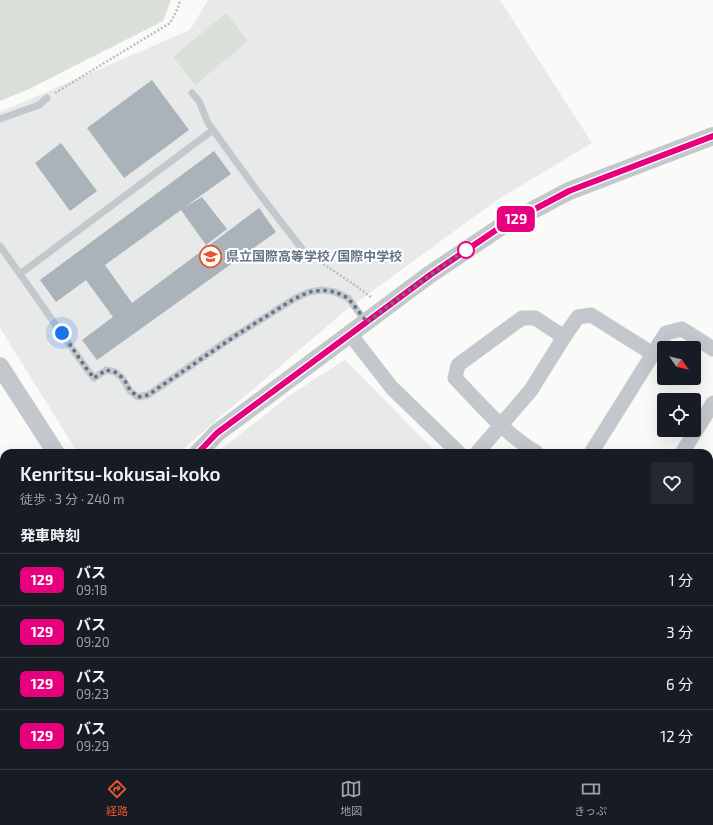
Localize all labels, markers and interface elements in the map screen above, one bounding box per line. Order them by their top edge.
line badge: 129 [493,206,539,232]
text: 129 [505,210,527,227]
unlabelled marker [457,241,475,259]
school or university icon: 県立国際高等学校/国際中学校 [197,243,223,269]
place label: 県立国際高等学校/国際中学校 [226,248,402,264]
your location [52,323,72,343]
north arrow [657,341,701,385]
map controls [657,341,701,437]
button: locate [657,393,701,437]
text: Kenritsu-kokusai-koko [20,462,221,485]
button: heart [651,462,693,504]
text: 徒歩 · 3 分 · 240 m [20,491,124,507]
text: 発車時刻 [20,526,80,544]
text: バス [76,563,106,581]
text: 129 [31,571,53,588]
text: 1 分 [669,571,693,589]
text: 09:18 [76,582,107,598]
text: バス [76,615,106,633]
text: 129 [31,623,53,640]
text: 3 分 [666,623,693,641]
text: 09:20 [76,634,110,650]
text: バス [76,667,106,685]
text: 129 [31,675,53,692]
text: 6 分 [666,675,693,693]
text: 09:23 [76,686,109,702]
text: バス [76,719,106,737]
text: 129 [31,727,53,744]
text: 12 分 [660,727,693,745]
text: 09:29 [76,738,109,754]
tab: 経路 [106,778,128,818]
tab: 地図 [340,778,362,818]
tab: きっぷ [574,778,607,818]

